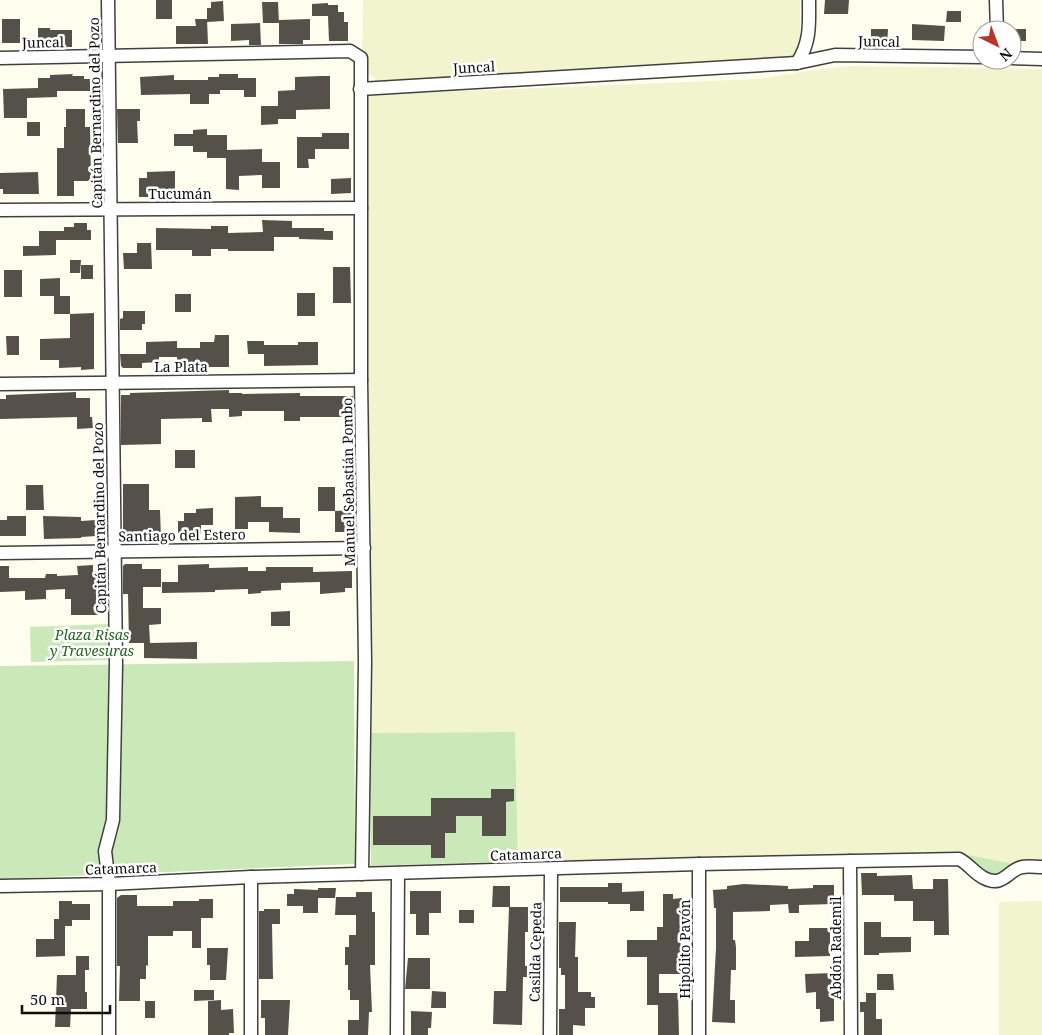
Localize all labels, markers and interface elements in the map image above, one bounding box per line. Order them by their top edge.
street label: Capitán Bernardino del Pozo [84,17,106,209]
north arrow [972,20,1022,70]
street label: Juncal [857,31,901,51]
street label: Juncal [21,32,65,52]
text: N [996,44,1016,66]
street label: Juncal [452,56,496,78]
street label: Tucumán [148,184,212,203]
street label: La Plata [154,357,208,376]
street label: Manuel Sebastián Pombo [337,397,359,567]
street label: Capitán Bernardino del Pozo [88,422,110,614]
street label: Santiago del Estero [118,524,246,546]
park label: Plaza Risas y Travesuras [47,625,135,660]
street label: Catamarca [490,843,562,865]
street label: Catamarca [85,857,157,879]
street label: Abdón Rademil [826,896,845,1000]
street label: Hipólito Pavón [675,899,694,999]
street label: Casilda Cepeda [525,902,545,1002]
scale bar [22,982,110,1014]
text: 50 m [30,989,65,1009]

